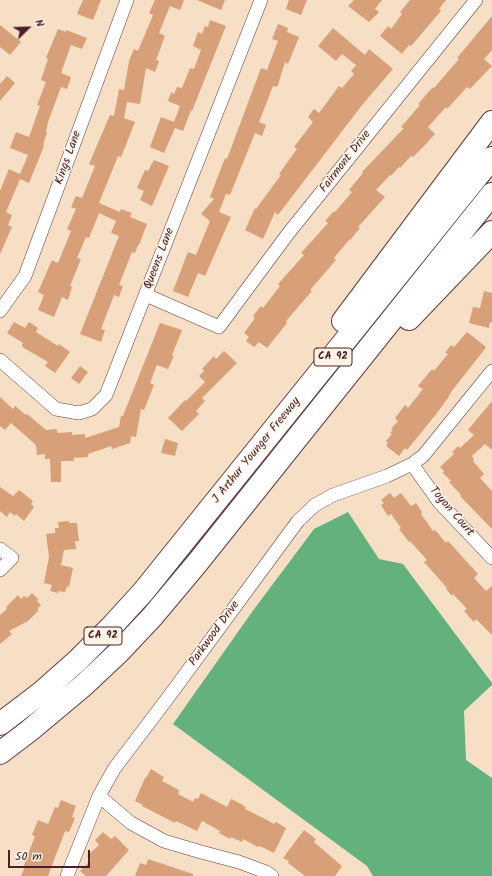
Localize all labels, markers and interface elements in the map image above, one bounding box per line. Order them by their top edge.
north arrow [8,8,48,48]
text: N [29,17,49,30]
street label: Fairmont Drive [317,128,375,196]
street label: Kings Lane [53,129,85,187]
street label: Queens Lane [142,226,178,292]
road number: CA 92 [314,348,352,366]
street label: J Arthur Younger Freeway [210,395,304,507]
street label: Toyon Court [426,484,476,540]
street label: Parkwood Drive [187,599,243,669]
road number: CA 92 [84,627,122,645]
scale bar [10,842,92,868]
text: 50 m [15,847,42,866]

